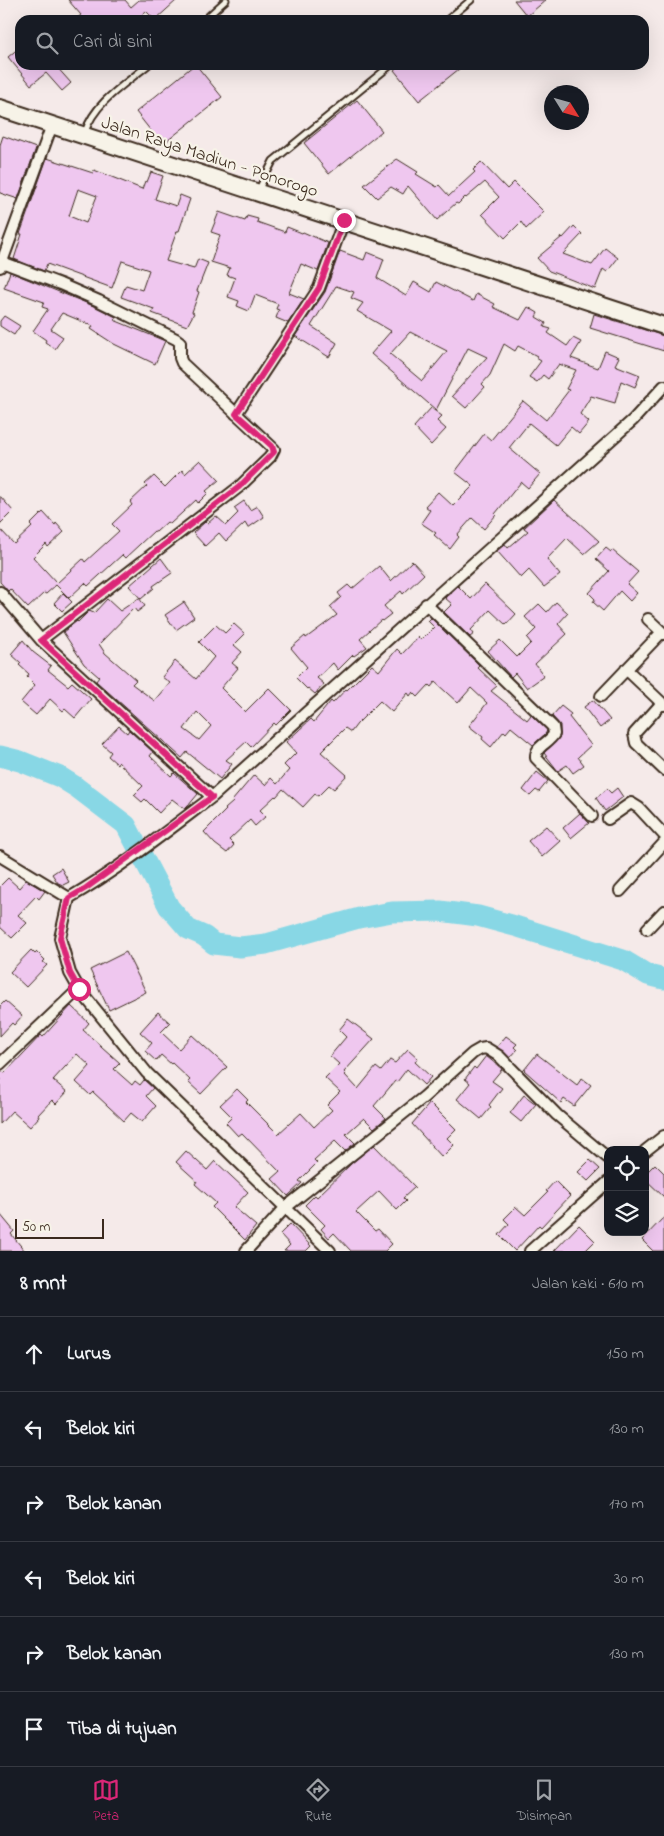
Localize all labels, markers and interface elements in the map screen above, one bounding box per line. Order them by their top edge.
search box [15,15,649,70]
icon: search [33,29,61,57]
text: Cari di sini [73,29,152,56]
north arrow [544,85,589,130]
street label: Jalan Raya Madiun - Ponorogo [97,111,321,206]
route end [333,209,356,232]
route start [68,978,91,1001]
map controls [604,1146,649,1236]
button: locate [604,1146,649,1191]
button: layers [604,1191,649,1236]
scale bar [15,1216,104,1239]
text: 50 m [22,1217,50,1238]
text: 8 mnt [20,1269,67,1299]
text: Jalan kaki · 610 m [532,1272,644,1296]
icon: ahead [20,1340,48,1368]
text: Lurus [67,1341,111,1368]
text: 150 m [606,1342,644,1366]
icon: left [20,1415,48,1443]
text: Belok kiri [67,1416,135,1443]
text: 130 m [609,1417,644,1441]
icon: right [20,1490,48,1518]
text: Belok kanan [67,1491,161,1518]
text: 170 m [609,1492,644,1516]
icon: left [20,1565,48,1593]
text: Belok kiri [67,1566,135,1593]
text: 30 m [614,1567,644,1591]
icon: right [20,1640,48,1668]
text: Belok kanan [67,1641,161,1668]
text: 130 m [609,1642,644,1666]
icon: arrive [20,1715,48,1743]
text: Tiba di tujuan [67,1716,177,1743]
tab: Peta [92,1776,120,1827]
tab: Rute [304,1776,332,1827]
tab: Disimpan [517,1776,572,1827]

